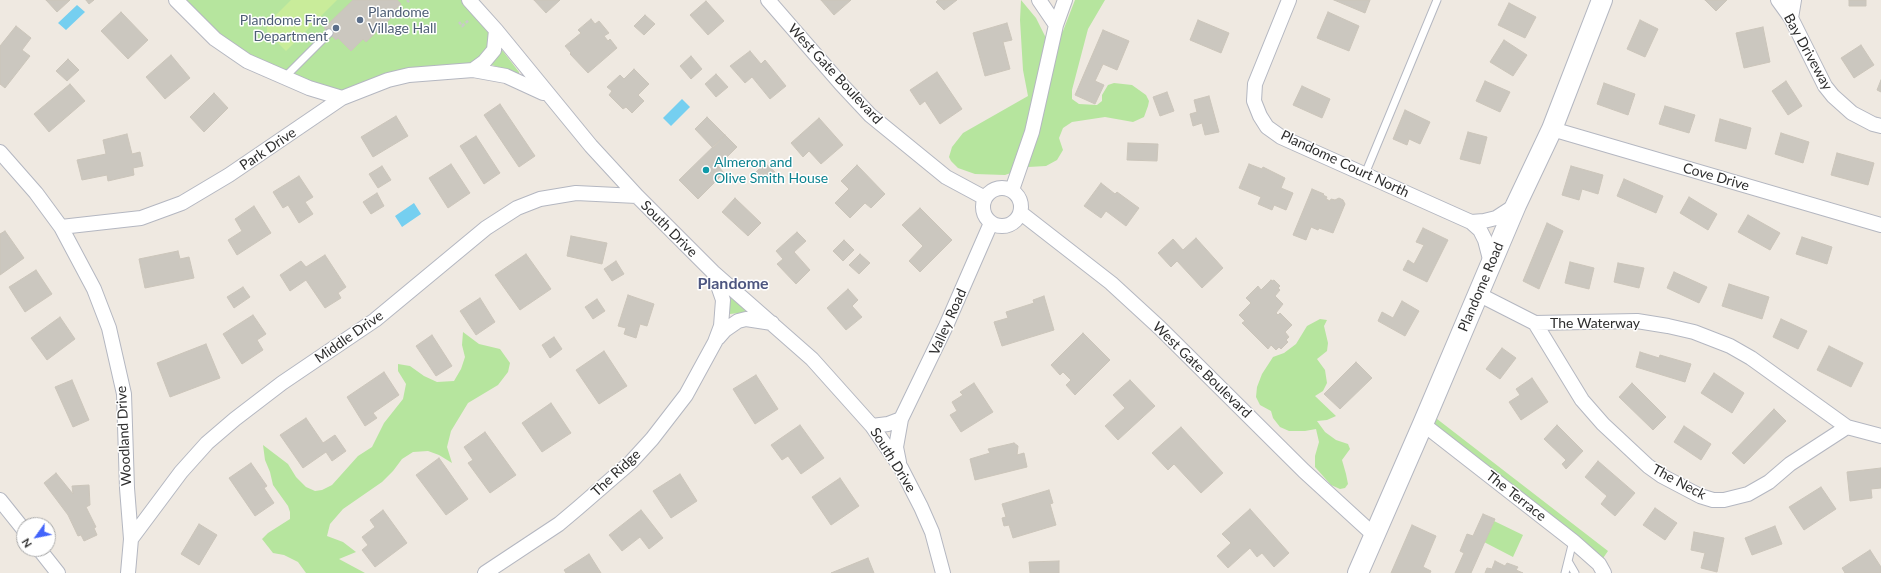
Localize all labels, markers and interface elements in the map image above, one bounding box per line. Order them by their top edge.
place label: Plandome Village Hall [368,4,437,36]
street label: Bay Driveway [1780,11,1836,93]
place label: Plandome Fire Department [240,12,328,44]
marker: Plandome Village Hall [355,15,365,25]
street label: West Gate Boulevard [784,20,886,128]
marker: Plandome Fire Department [331,23,341,33]
street label: Park Drive [237,124,299,174]
street label: Plandome Court North [1278,127,1412,201]
place label: Almeron and Olive Smith House [714,154,828,186]
street label: Cove Drive [1681,160,1751,194]
marker: Almeron and Olive Smith House [701,165,711,175]
street label: South Drive [637,197,701,261]
street label: Plandome Road [1455,240,1507,334]
district label: Plandome [697,274,769,294]
street label: Valley Road [926,286,970,358]
street label: Middle Drive [312,307,386,367]
street label: The Waterway [1550,315,1640,331]
street label: West Gate Boulevard [1149,319,1255,421]
street label: Woodland Drive [113,385,135,487]
street label: South Drive [867,425,919,495]
street label: The Ridge [588,446,644,500]
street label: The Neck [1649,461,1709,503]
street label: The Terrace [1483,467,1549,525]
north arrow [16,517,56,557]
text: N [19,536,34,550]

